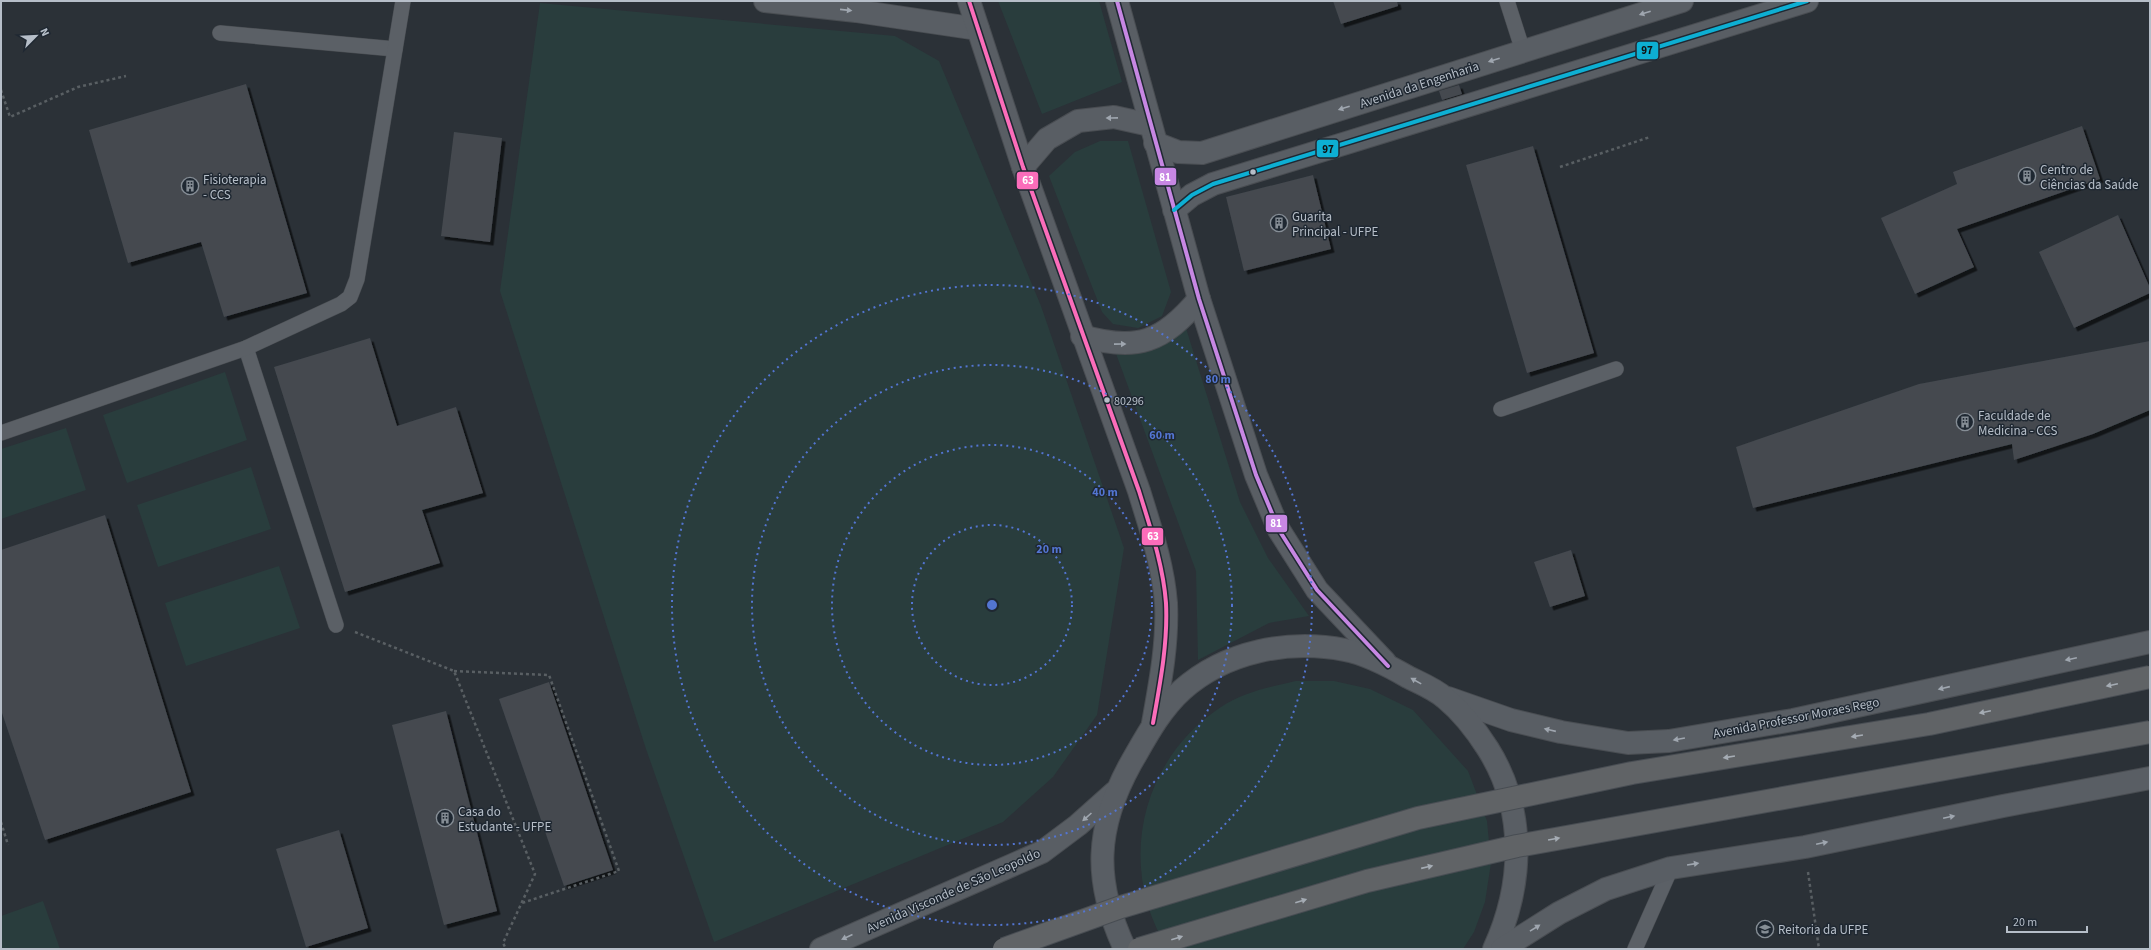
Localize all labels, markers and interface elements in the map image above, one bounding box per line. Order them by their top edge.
one-way arrow [840,6,852,13]
one-way arrow [1638,10,1650,16]
north arrow [16,16,56,56]
text: N [36,26,53,39]
line badge: 97 [1636,41,1659,60]
text: 97 [1641,43,1653,58]
street label: Avenida da Engenharia [1357,57,1481,113]
one-way arrow [1488,58,1500,64]
one-way arrow [1337,105,1349,111]
one-way arrow [1105,115,1118,121]
line badge: 97 [1316,139,1339,158]
text: 97 [1322,142,1334,157]
place label: Centro de Ciências da Saúde [2040,161,2139,194]
building icon: Centro de Ciências da Saúde [2017,166,2037,186]
line badge: 81 [1154,167,1177,186]
unlabelled marker [1248,167,1258,177]
text: 81 [1159,170,1171,185]
place label: Fisioterapia - CCS [203,171,266,204]
line badge: 63 [1016,171,1039,190]
text: 63 [1022,173,1034,188]
building icon: Fisioterapia - CCS [180,176,200,196]
place label: Guarita Principal - UFPE [1292,208,1379,241]
building icon: Guarita Principal - UFPE [1269,213,1289,233]
one-way arrow [1114,340,1126,347]
text: 80 m [1205,371,1231,388]
place label: 80296 [1114,393,1144,410]
marker: 80296 [1102,395,1112,405]
place label: Faculdade de Medicina - CCS [1978,407,2058,440]
building icon: Faculdade de Medicina - CCS [1955,412,1975,432]
text: 60 m [1149,427,1175,444]
text: 40 m [1092,484,1118,501]
line badge: 81 [1265,514,1288,533]
text: 81 [1270,516,1282,531]
line badge: 63 [1141,527,1164,546]
text: 63 [1147,529,1159,544]
text: 20 m [1036,541,1062,558]
centre of rings [985,598,999,612]
one-way arrow [2065,657,2077,663]
one-way arrow [1410,678,1422,684]
one-way arrow [2106,683,2118,689]
one-way arrow [1938,685,1950,691]
street label: Avenida Professor Moraes Rego [1712,693,1881,743]
one-way arrow [1979,710,1991,716]
one-way arrow [1544,726,1556,732]
one-way arrow [1851,733,1863,739]
one-way arrow [1673,736,1685,742]
one-way arrow [1723,754,1735,760]
place label: Casa do Estudante - UFPE [458,803,551,836]
building icon: Casa do Estudante - UFPE [435,808,455,828]
one-way arrow [1082,812,1092,822]
one-way arrow [1943,814,1955,820]
one-way arrow [1548,836,1560,842]
one-way arrow [1815,840,1828,846]
street label: Avenida Visconde de São Leopoldo [864,844,1043,937]
one-way arrow [1687,861,1699,867]
one-way arrow [1421,864,1433,870]
one-way arrow [1296,898,1308,904]
scale bar [2007,908,2087,934]
text: 20 m [2013,914,2037,931]
school or university icon: Reitoria da UFPE [1755,919,1775,939]
place label: Reitoria da UFPE [1778,921,1869,939]
one-way arrow [1530,924,1540,932]
one-way arrow [841,934,853,941]
one-way arrow [1171,935,1183,941]

